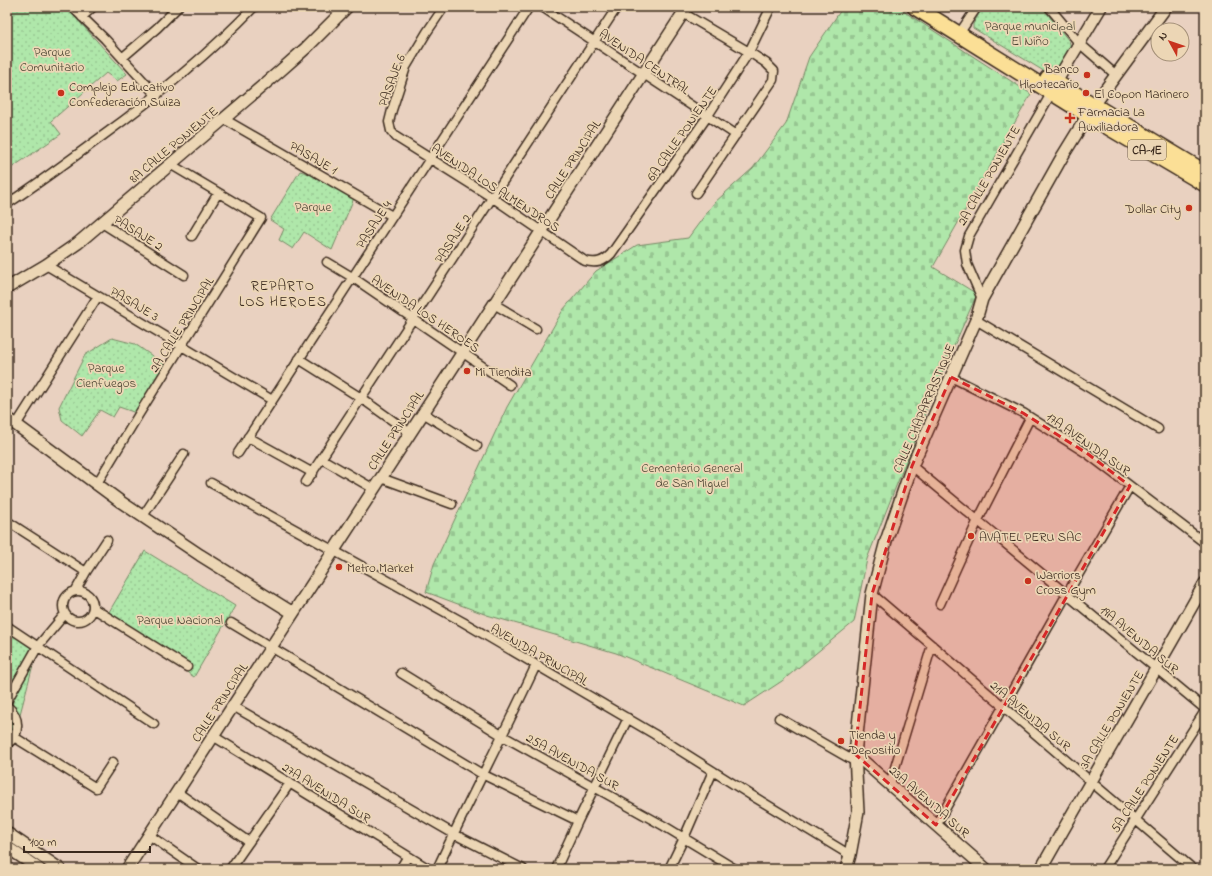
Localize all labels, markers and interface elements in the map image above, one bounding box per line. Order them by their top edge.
park label: Parque municipal El Niño [985,17,1075,51]
north arrow [1150,22,1190,62]
street label: AVENIDA CENTRAL [595,25,694,100]
text: N [1155,28,1172,44]
park label: Parque Comunitario [20,43,85,77]
street label: PASAJE 6 [374,52,411,109]
place label: Banco Hipotecario [1019,60,1079,94]
marker: Banco Hipotecario [1082,70,1092,80]
place label: Complejo Educativo Confederación Suiza [69,78,180,112]
street label: 6A CALLE PONIENTE [642,82,722,185]
place label: El Copon Marinero [1094,85,1189,104]
marker: Complejo Educativo Confederación Suiza [56,88,66,98]
marker: El Copon Marinero [1081,88,1091,98]
street label: 8A CALLE PONIENTE [125,102,223,188]
place label: Farmacia La Auxiliadora [1077,103,1145,137]
marker: Farmacia La Auxiliadora [1065,113,1075,123]
street label: CALLE PRINCIPAL [540,116,606,203]
street label: 2A CALLE PONIENTE [953,122,1026,229]
street label: PASAJE 1 [286,137,341,180]
street label: AVENIDA LOS ALMENDROS [427,139,563,237]
road number: CA-1E [1128,140,1166,160]
street label: PASAJE 4 [352,196,397,253]
park label: Parque [295,198,331,217]
place label: Dollar City [1124,200,1181,220]
marker: Dollar City [1184,203,1194,213]
street label: PASAJE 2 [430,210,477,267]
street label: PASAJE 2 [110,211,167,256]
street label: AVENIDA LOS HEROES [367,271,483,358]
street label: 2A CALLE PRINCIPAL [145,273,219,376]
district label: REPARTO LOS HEROES [239,276,327,313]
street label: PASAJE 3 [106,282,162,326]
street label: CALLE CHAPARRASTIQUE [888,341,960,476]
park label: Parque Cienfuegos [76,359,136,394]
place label: Mi Tiendita [475,363,532,382]
marker: Mi Tiendita [462,366,472,376]
street label: CALLE PRINCIPAL [363,387,429,474]
street label: 17A AVENIDA SUR [1042,408,1135,481]
park label: Cementerio General de San Miguel [641,459,743,494]
place label: AVATEL PERU SAC [979,528,1081,547]
marker: AVATEL PERU SAC [966,531,976,541]
place label: Metro Market [347,559,415,578]
marker: Metro Market [334,562,344,572]
place label: Warriors Cross Gym [1036,566,1096,601]
marker: Warriors Cross Gym [1023,576,1033,586]
street label: 19A AVENIDA SUR [1096,601,1183,679]
park label: Parque Nacional [137,611,223,630]
street label: AVENIDA PRINCIPAL [487,620,592,691]
street label: CALLE PRINCIPAL [187,659,253,746]
street label: 3A CALLE PONIENTE [1075,667,1149,773]
street label: 21A AVENIDA SUR [986,677,1075,756]
place label: Tienda y Depositio [848,726,901,760]
street label: 25A AVENIDA SUR [522,729,623,796]
street label: 5A CALLE PONIENTE [1106,731,1184,837]
marker: Tienda y Depositio [836,736,846,746]
street label: 27A AVENIDA SUR [278,758,375,829]
street label: 23A AVENIDA SUR [884,762,974,843]
scale bar [24,828,150,854]
text: 100 m [30,834,57,852]

